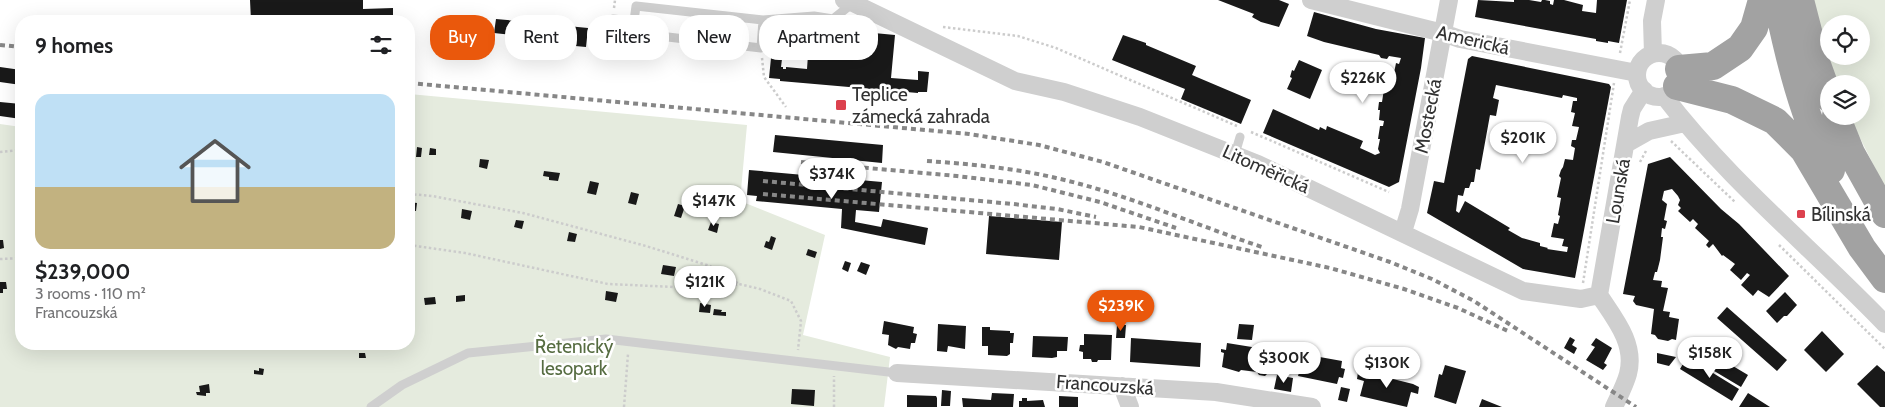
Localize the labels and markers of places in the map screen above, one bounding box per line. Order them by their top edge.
pin: $226K [1328,62,1398,104]
place label: Teplice zámecká zahrada [852,83,990,128]
marker: Teplice zámecká zahrada [834,98,848,112]
pin: $201K [1488,121,1558,164]
pin: $374K [797,158,867,200]
pin: $147K [679,184,749,227]
place label: Bílinská [1811,203,1871,226]
marker: Bílinská [1795,208,1807,220]
pin: $121K [670,266,740,308]
pin: $239K [1086,290,1156,332]
pin: $158K [1675,336,1745,379]
pin: $300K [1249,342,1319,384]
pin: $130K [1352,346,1422,389]

